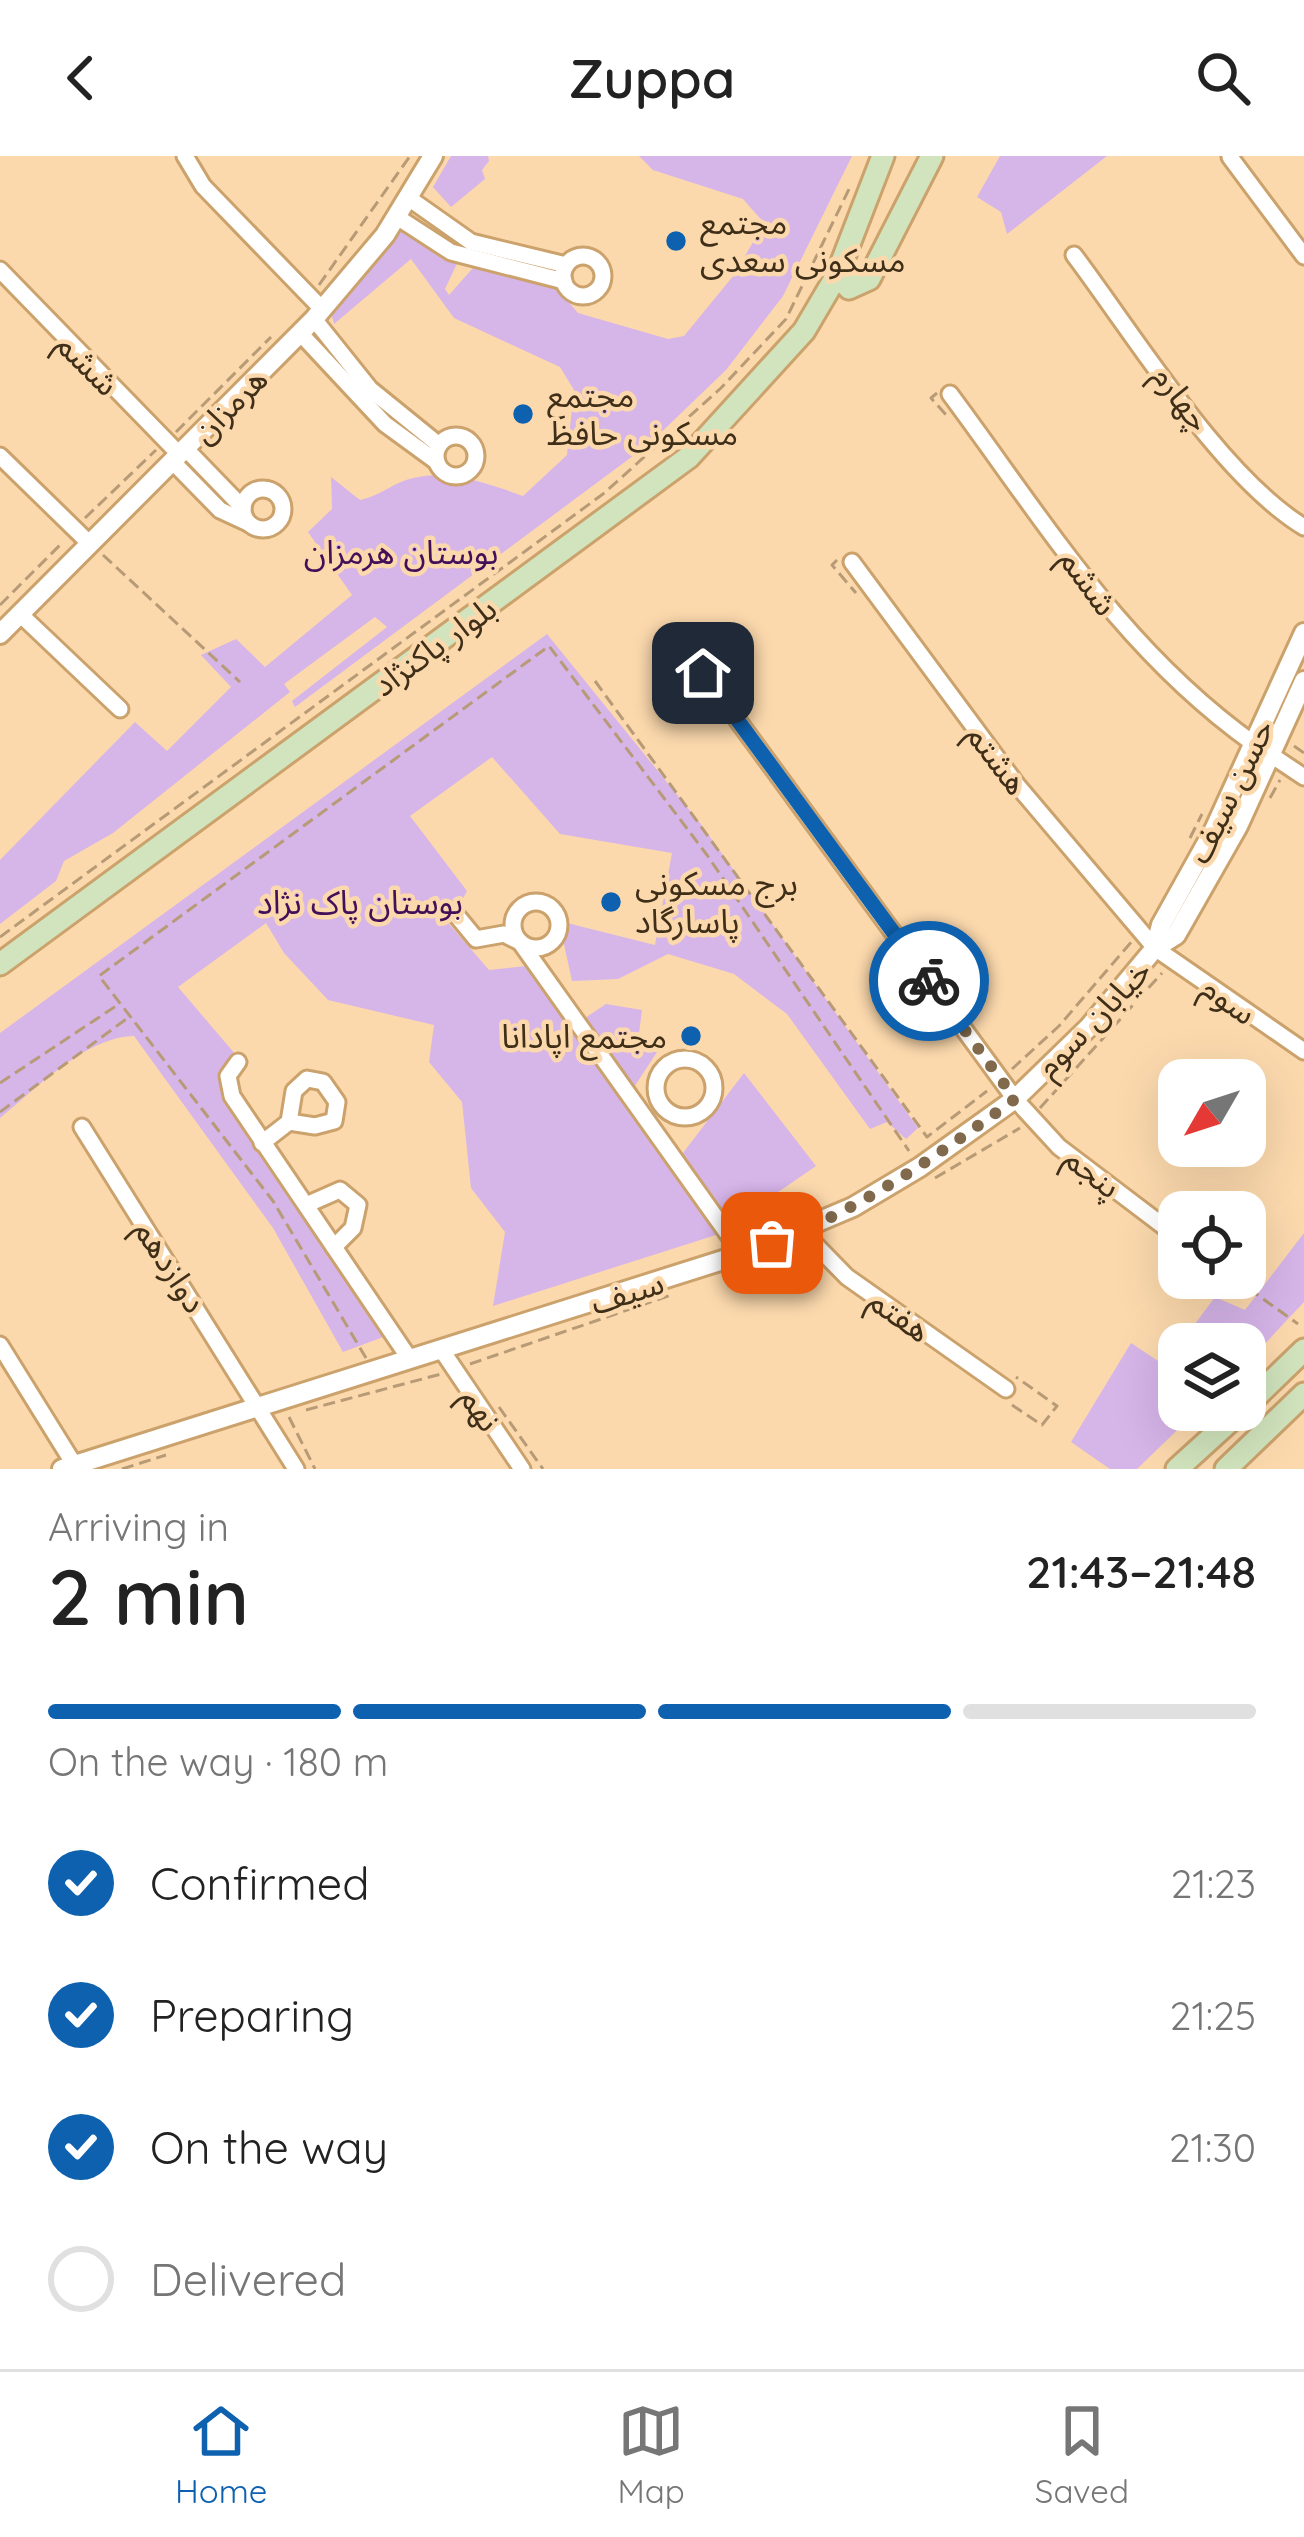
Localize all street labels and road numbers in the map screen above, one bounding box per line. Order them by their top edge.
street label: ششم [44,324,128,408]
street label: چهارم [1140,356,1221,442]
street label: هرمزان [182,358,275,451]
street label: ششم [1047,540,1127,627]
street label: بلوار پاکنژاد [364,587,505,706]
street label: حسن سیف [1177,712,1282,869]
street label: هشتم [954,715,1038,806]
street label: خیابان سوم [1026,950,1163,1089]
street label: سوم [1191,966,1265,1037]
street label: پنجم [1053,1137,1130,1211]
street label: دوازدهم [121,1211,217,1323]
street label: سیف [585,1261,669,1323]
street label: هفتم [858,1279,939,1355]
street label: نهم [447,1379,511,1442]

